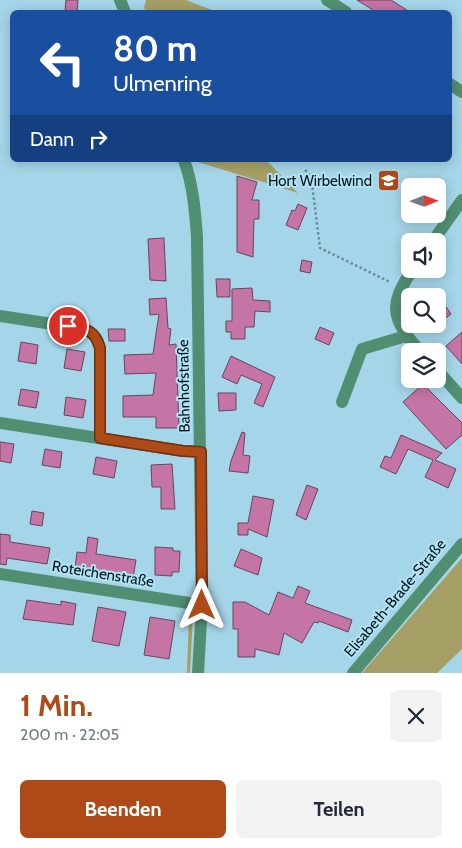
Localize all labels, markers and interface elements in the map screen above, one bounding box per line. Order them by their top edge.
text: 80 m [113,27,197,70]
icon: left [30,30,95,95]
text: Ulmenring [113,70,212,97]
icon: right [84,125,112,153]
text: Dann [30,128,74,151]
school or university icon: Hort Wirbelwind [376,169,400,193]
place label: Hort Wirbelwind [268,172,372,190]
north arrow [401,178,446,222]
map controls [401,178,446,388]
button: sound [401,233,446,278]
button: search [401,288,446,333]
pin [47,305,89,347]
icon: arrive [54,312,82,340]
street label: Bahnhofstraße [174,339,194,433]
button: layers [401,343,446,388]
street label: Elisabeth-Brade-Straße [340,535,450,661]
street label: Roteichenstraße [51,557,156,591]
position arrow [175,578,227,630]
text: 1 Min. [20,687,93,724]
button: close [390,690,442,742]
text: 200 m · 22:05 [20,725,119,744]
button: Beenden [20,780,226,838]
button: Teilen [236,780,442,838]

